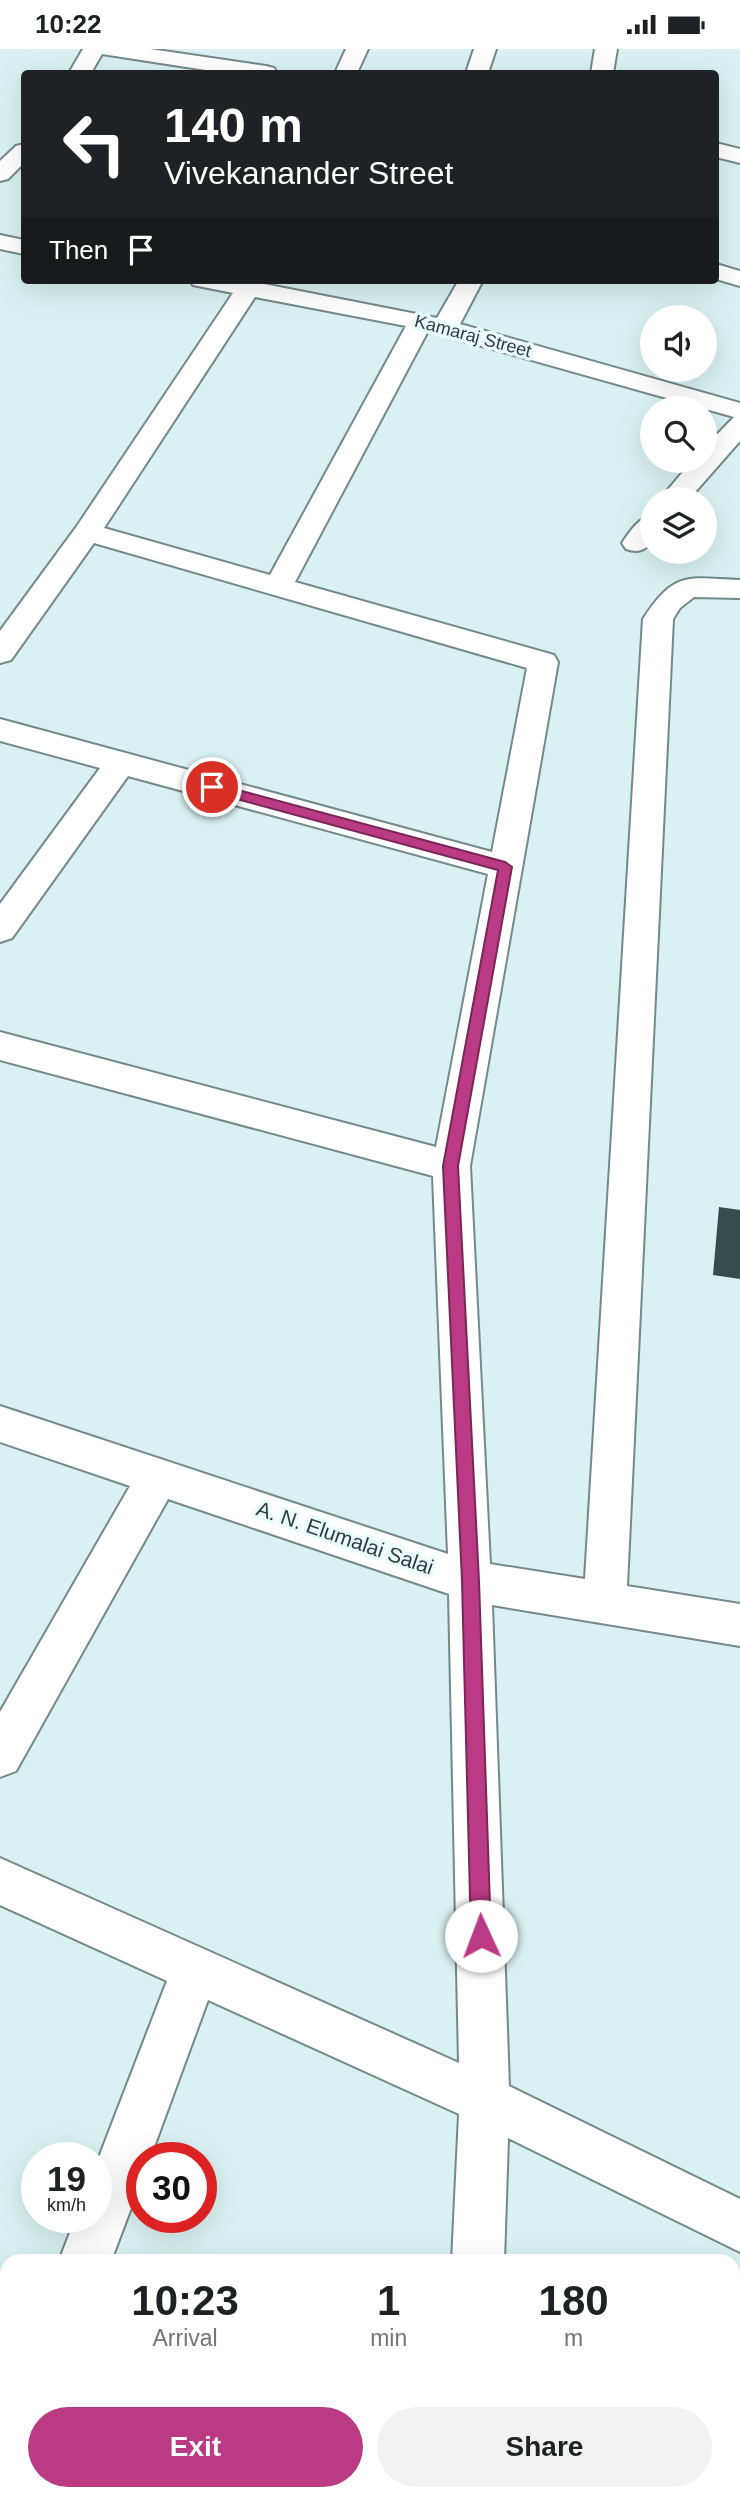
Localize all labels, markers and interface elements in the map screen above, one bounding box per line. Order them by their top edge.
text: 10:22 [35,9,102,39]
icon: left [49,98,140,189]
text: 140 m [164,98,303,152]
text: Vivekanander Street [164,155,453,191]
icon: arrive [122,231,160,269]
text: Then [49,235,108,265]
map controls [640,305,717,564]
button: sound [640,305,717,382]
street label: Kamaraj Street [412,311,534,361]
button: search [640,396,717,473]
button: layers [640,487,717,564]
pin [182,757,242,817]
icon: arrive [193,768,231,806]
street label: A. N. Elumalai Salai [254,1496,437,1579]
position arrow [444,1899,518,1973]
speed limit sign: 30 [126,2142,217,2233]
text: 19 [47,2159,86,2198]
text: km/h [47,2195,86,2215]
text: 10:23 [131,2277,239,2324]
text: 1 [377,2277,400,2324]
text: 180 [539,2277,609,2324]
text: Arrival [152,2325,218,2351]
text: min [370,2325,407,2351]
text: m [564,2325,583,2351]
button: Exit [28,2407,363,2487]
button: Share [377,2407,712,2487]

